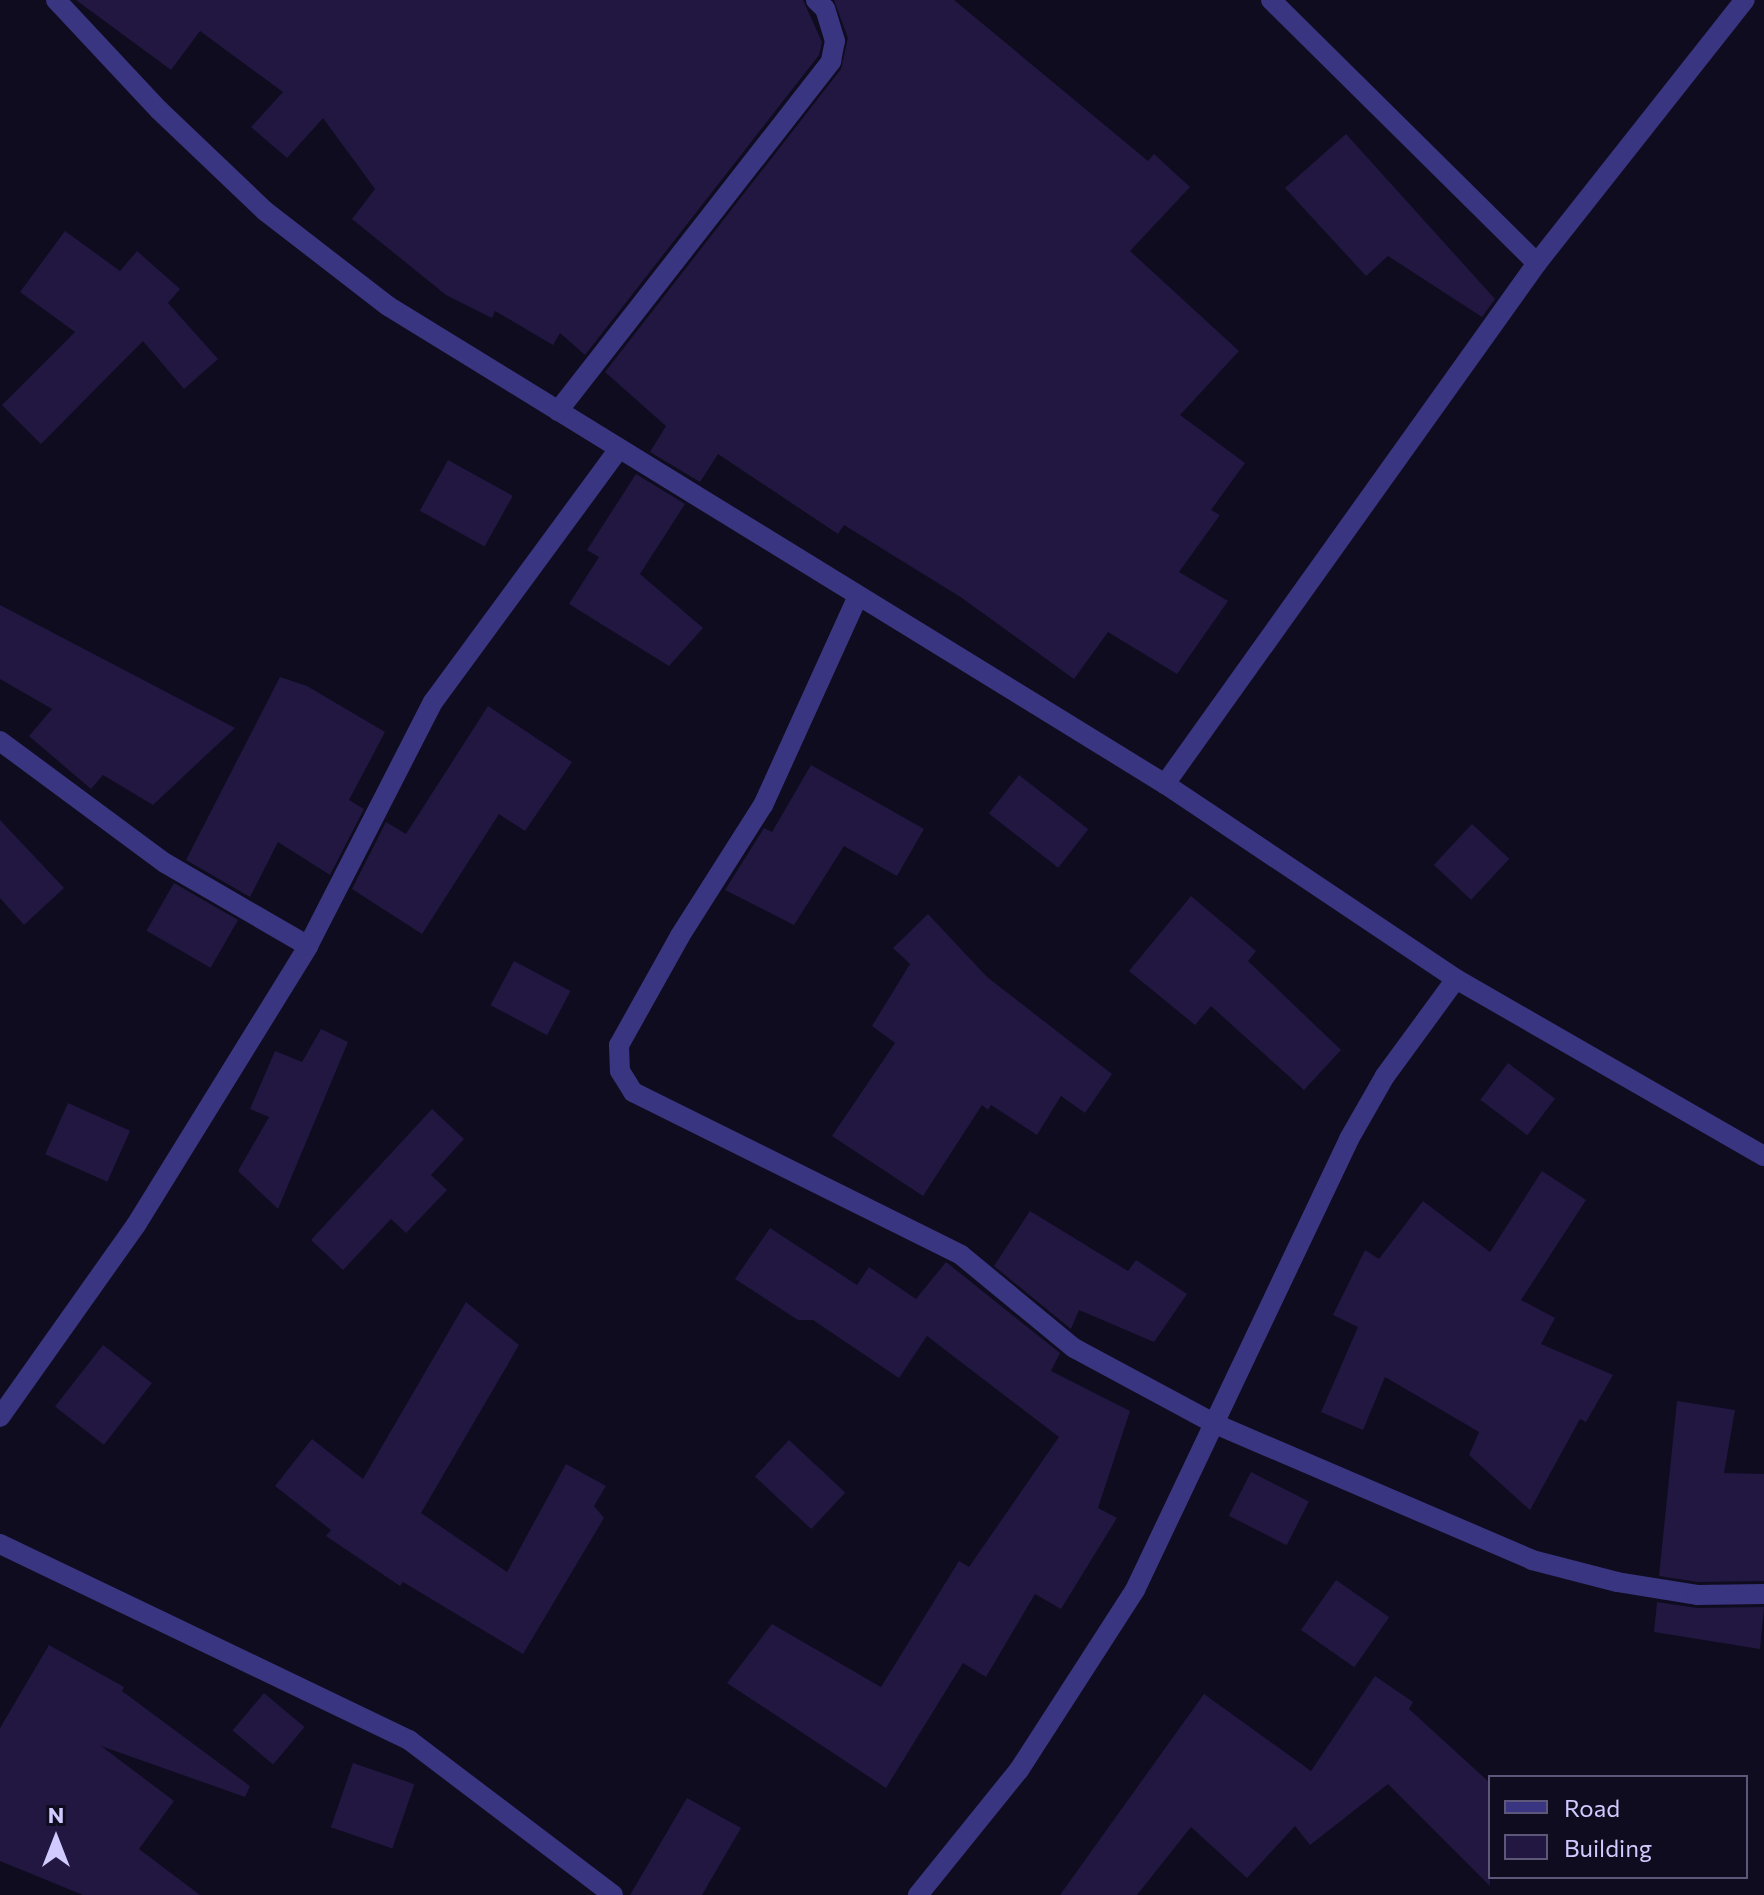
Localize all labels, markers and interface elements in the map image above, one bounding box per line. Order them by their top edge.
legend [1488,1775,1748,1879]
text: Road [1564,1793,1620,1822]
north arrow [16,1799,96,1879]
text: N [48,1801,64,1828]
text: Building [1564,1833,1652,1862]

